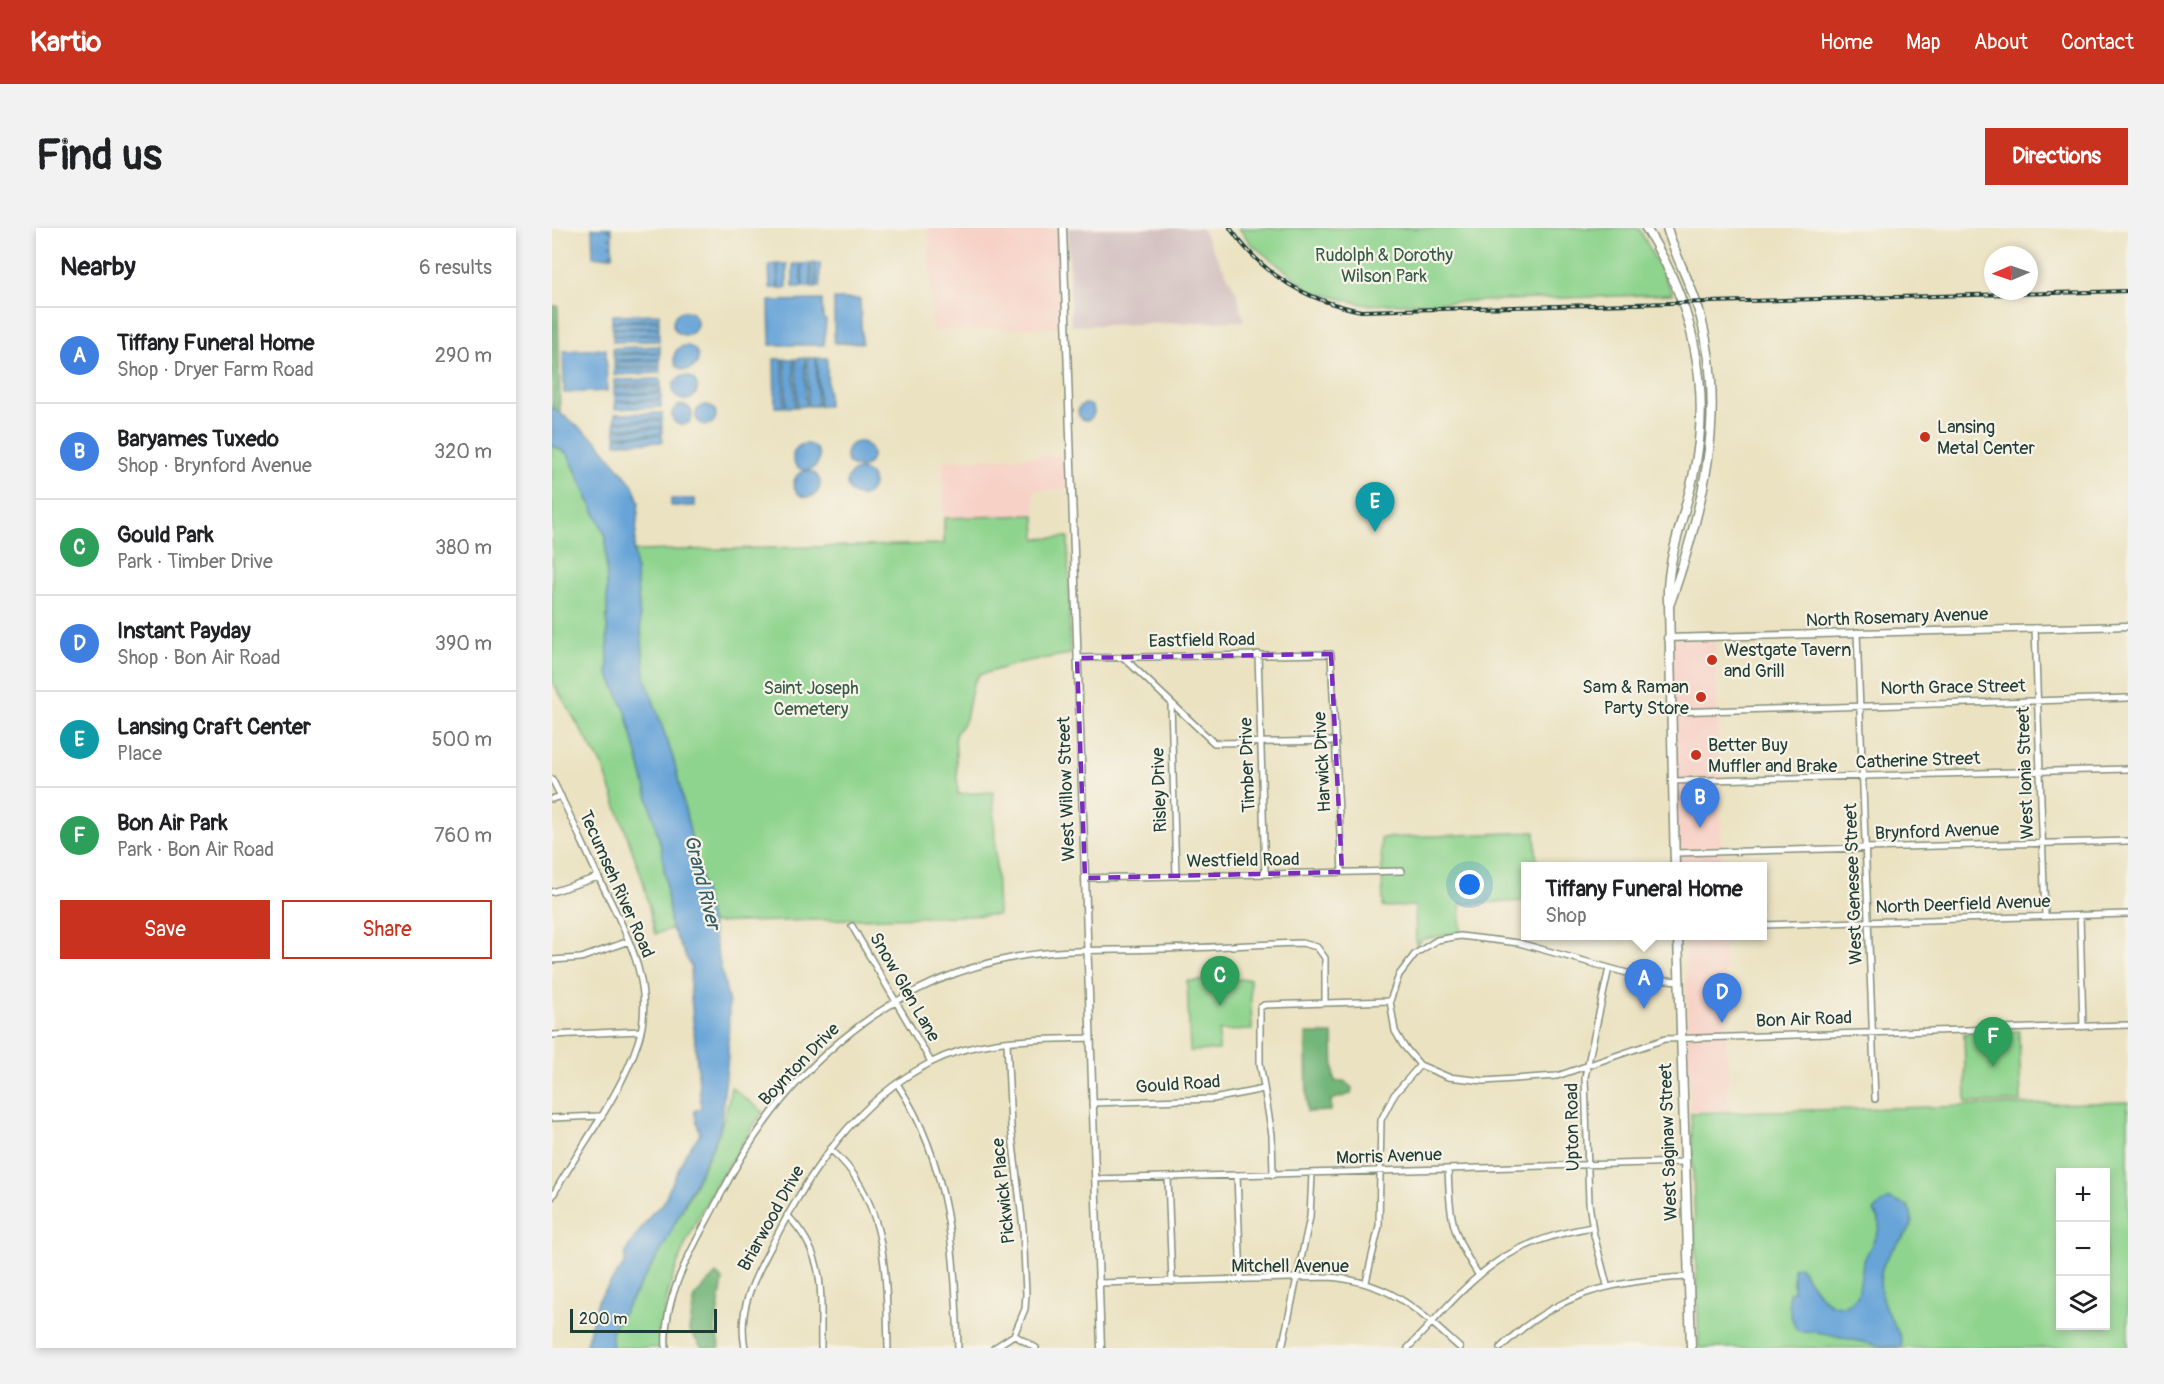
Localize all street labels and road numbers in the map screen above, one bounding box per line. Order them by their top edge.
street label: North Rosemary Avenue [1805,603,1989,632]
street label: Eastfield Road [1148,628,1256,653]
street label: North Grace Street [1880,675,2027,700]
street label: West Ionia Street [2012,706,2039,840]
street label: Harwick Drive [1308,711,1337,813]
street label: West Willow Street [1052,715,1081,862]
street label: Timber Drive [1234,717,1261,813]
street label: Risley Drive [1147,747,1172,833]
street label: Catherine Street [1855,747,1981,774]
street label: West Genesee Street [1839,802,1868,965]
street label: Tecumseh River Road [574,807,659,962]
street label: Brynford Avenue [1874,818,2000,845]
street label: Westfield Road [1186,848,1300,873]
street label: North Deerfield Avenue [1875,890,2051,919]
street label: Snow Glen Lane [864,929,945,1046]
street label: Bon Air Road [1756,1006,1853,1033]
street label: Boynton Drive [754,1018,845,1111]
street label: West Saginaw Street [1654,1062,1683,1221]
street label: Gould Road [1135,1070,1221,1099]
street label: Upton Road [1560,1083,1585,1171]
street label: Pickwick Place [986,1137,1020,1245]
street label: Morris Avenue [1336,1143,1442,1170]
street label: Briarwood Drive [733,1161,810,1275]
street label: Mitchell Avenue [1231,1255,1349,1278]

